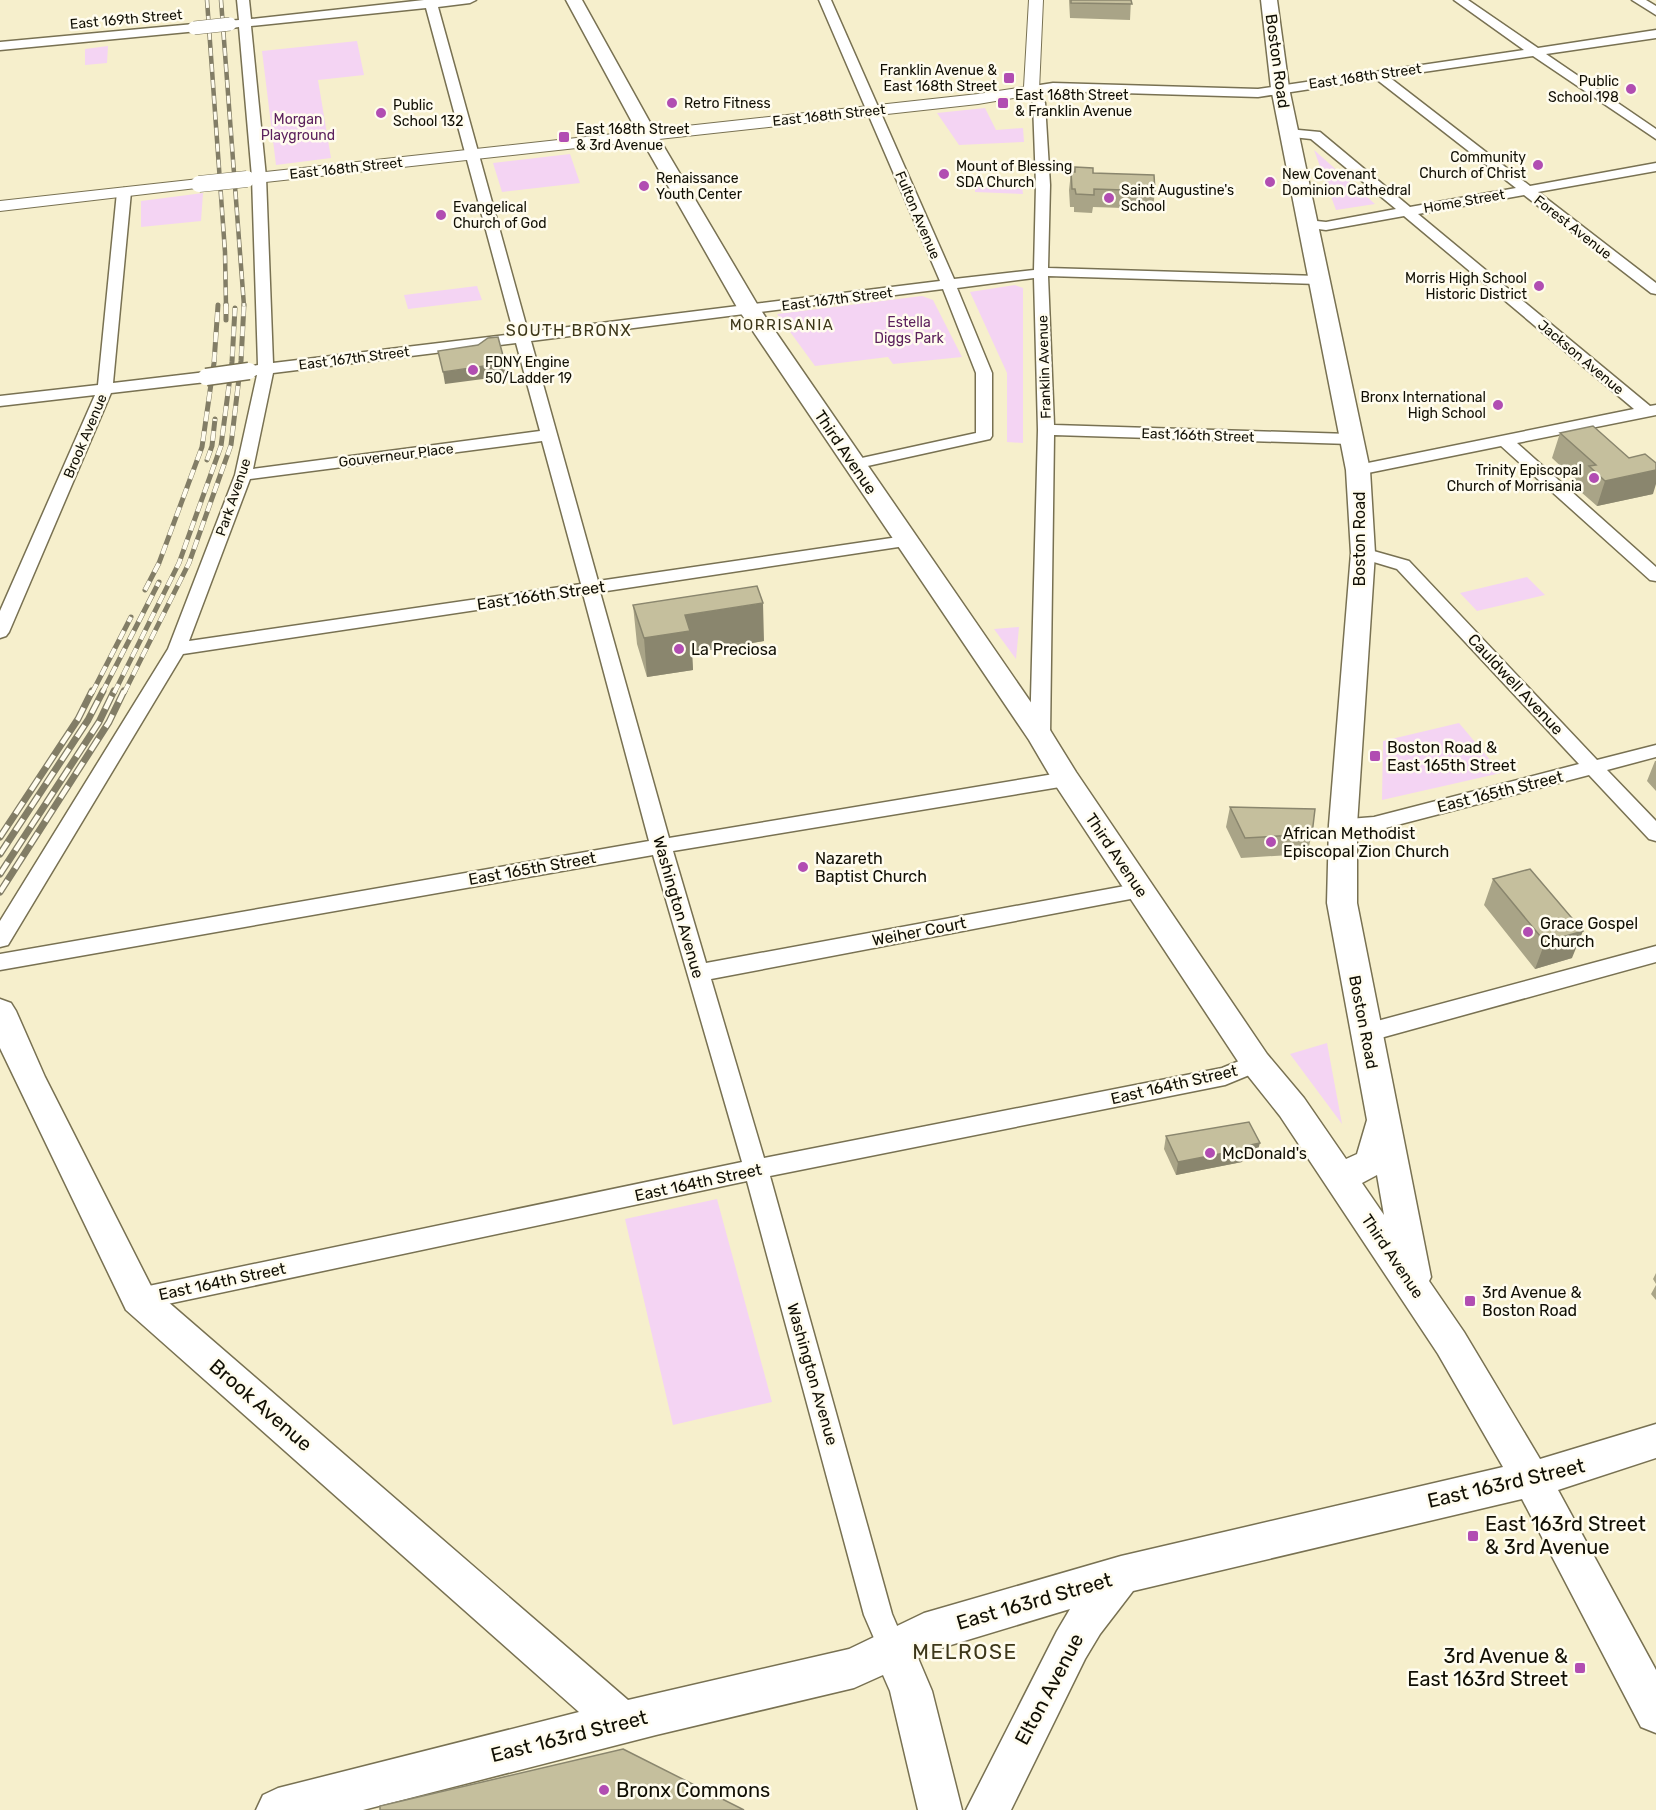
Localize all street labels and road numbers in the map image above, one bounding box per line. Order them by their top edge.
street label: East 169th Street [69,6,184,33]
street label: Boston Road [1261,13,1294,109]
street label: East 168th Street [1308,60,1423,93]
street label: East 168th Street [772,101,887,130]
street label: East 168th Street [289,154,404,183]
street label: Fulton Avenue [891,169,944,262]
street label: Home Street [1422,186,1507,217]
street label: Forest Avenue [1531,192,1615,263]
street label: East 167th Street [781,284,894,315]
street label: Franklin Avenue [1034,315,1055,419]
street label: Jackson Avenue [1534,316,1627,398]
street label: East 167th Street [298,343,411,374]
street label: Brook Avenue [60,391,111,481]
street label: Third Avenue [810,407,881,498]
street label: East 166th Street [1141,425,1255,446]
street label: Gouverneur Place [338,440,455,471]
street label: Park Avenue [212,456,255,538]
street label: Boston Road [1350,492,1369,587]
street label: East 166th Street [476,577,606,614]
street label: Cauldwell Avenue [1464,630,1567,739]
street label: East 165th Street [1435,767,1565,816]
street label: Third Avenue [1081,810,1152,901]
street label: Washington Avenue [649,834,708,980]
street label: East 165th Street [467,848,597,889]
street label: Weiher Court [870,913,968,950]
street label: Boston Road [1345,974,1382,1071]
street label: East 164th Street [1109,1061,1239,1108]
street label: East 164th Street [633,1160,763,1205]
street label: Third Avenue [1357,1211,1428,1302]
street label: East 164th Street [157,1259,287,1304]
street label: Washington Avenue [783,1301,842,1447]
street label: Brook Avenue [205,1354,317,1456]
street label: East 163rd Street [1425,1453,1587,1513]
street label: East 163rd Street [953,1567,1115,1635]
street label: Elton Avenue [1010,1629,1088,1749]
street label: East 163rd Street [488,1705,650,1767]

